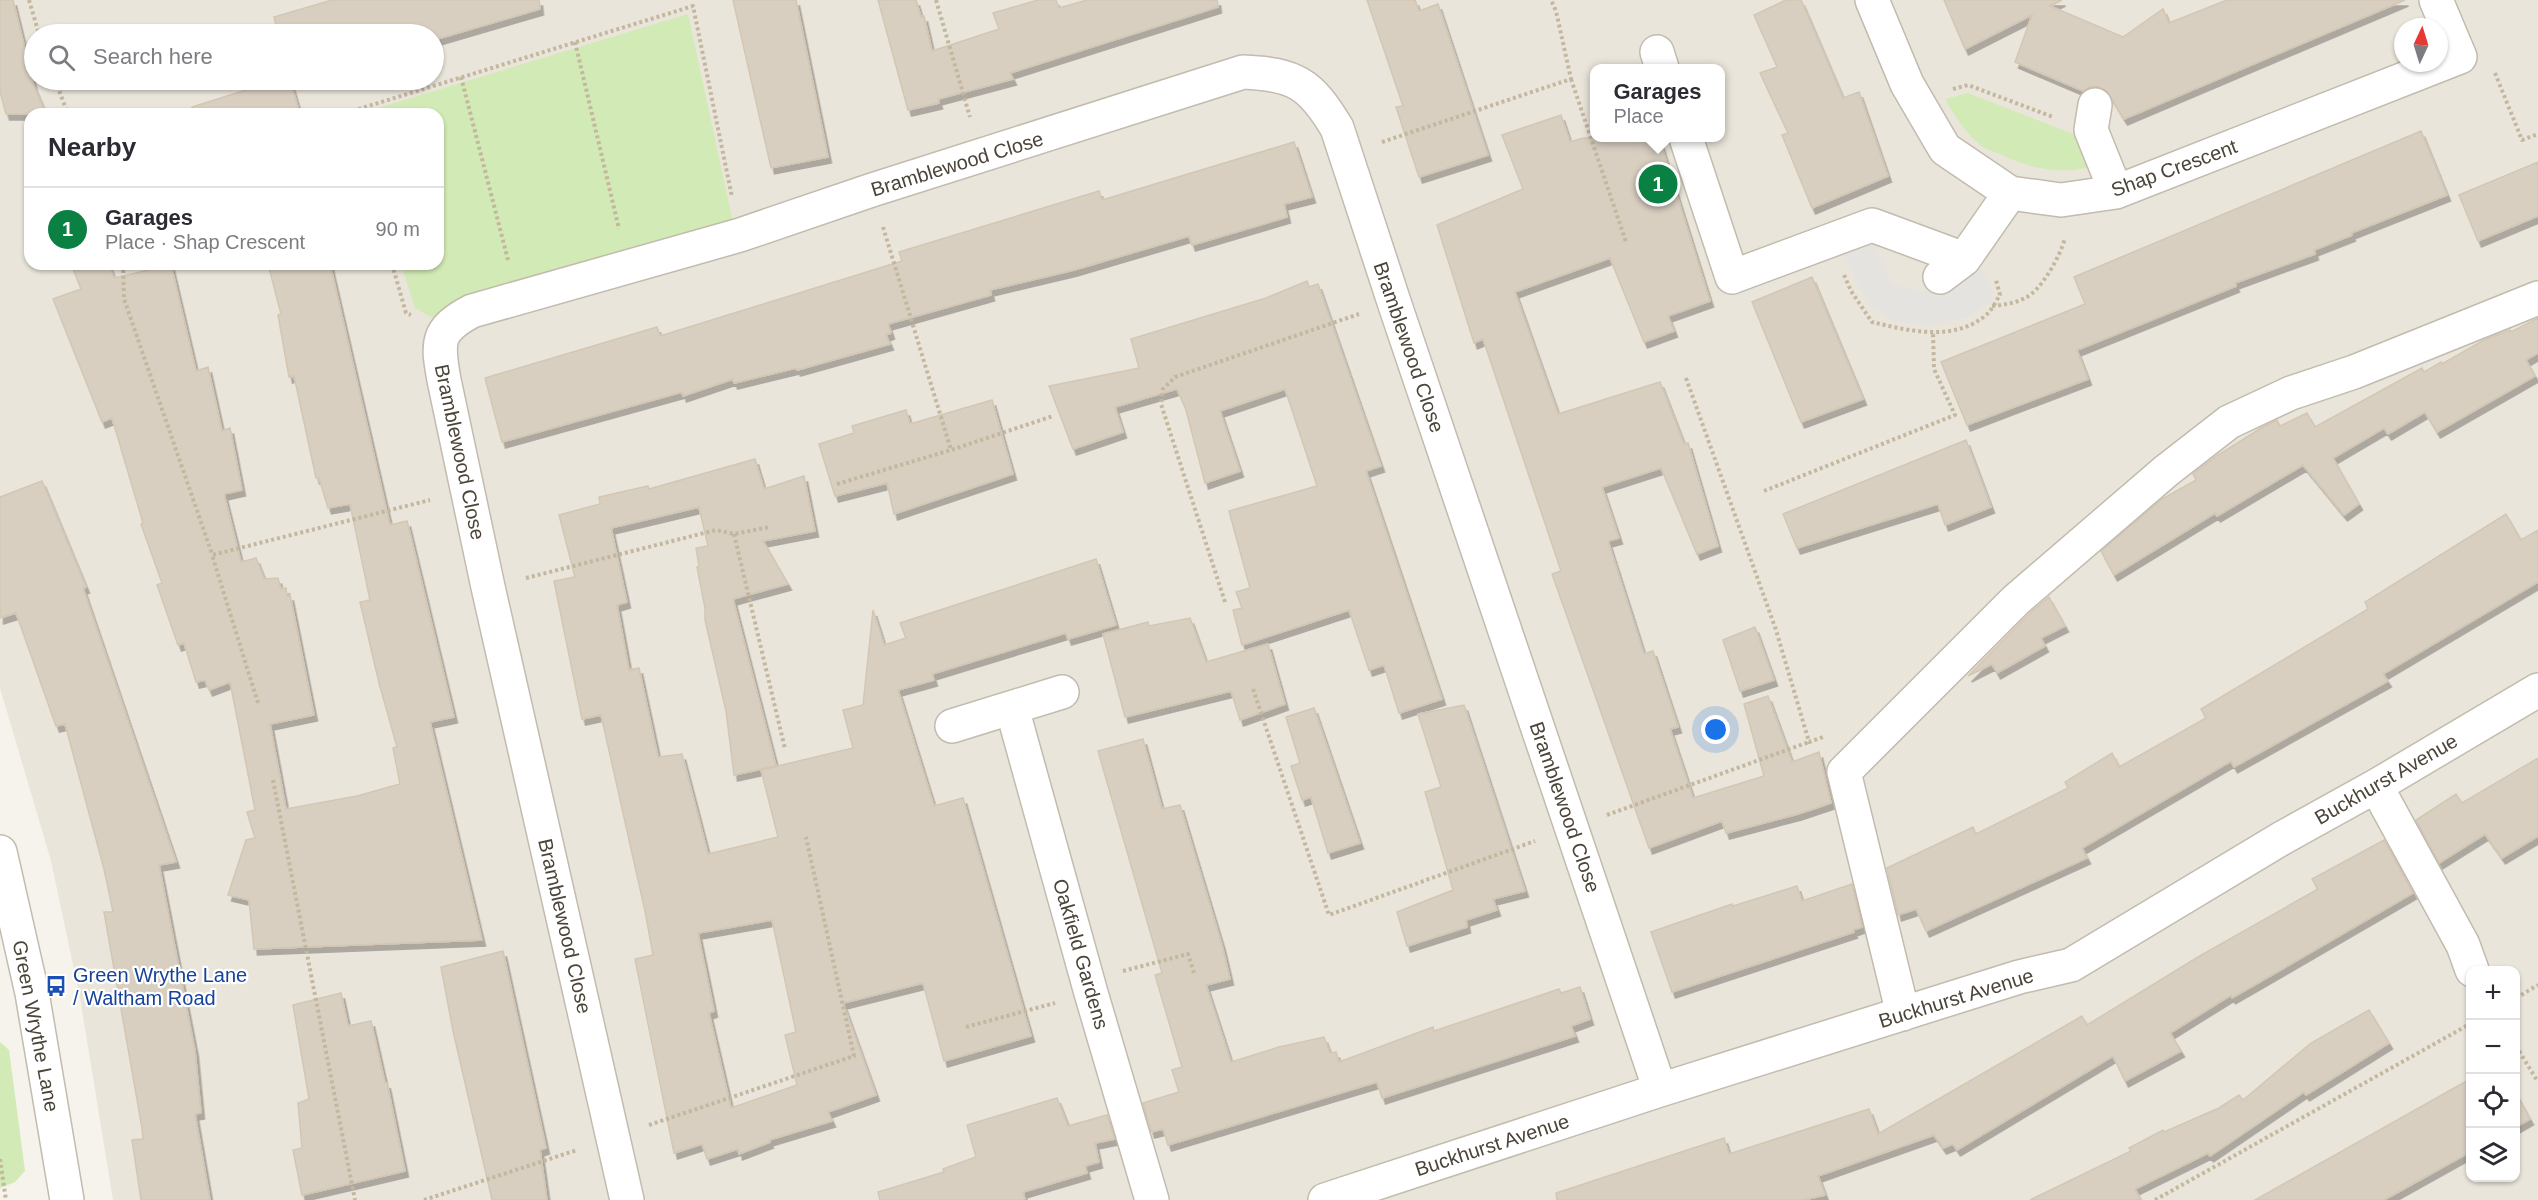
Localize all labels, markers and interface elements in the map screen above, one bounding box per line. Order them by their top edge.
north arrow [2394,18,2448,72]
search box [24,24,444,90]
icon: search [45,41,78,74]
text: Search here [93,44,213,69]
popup [1590,64,1725,142]
text: Garages [1613,79,1702,104]
text: Place [1613,105,1664,127]
street label: Bramblewood Close [868,127,1046,201]
text: Nearby [48,132,136,162]
street label: Shap Crescent [2108,135,2240,201]
pin: 1 [1638,162,1678,207]
text: Garages [105,205,193,230]
text: 1 [62,218,73,240]
text: 90 m [376,218,420,240]
text: Place · Shap Crescent [105,231,305,253]
street label: Bramblewood Close [1369,259,1449,435]
street label: Bramblewood Close [431,362,489,542]
your location [1701,715,1730,744]
street label: Bramblewood Close [1525,719,1605,895]
street label: Buckhurst Avenue [2311,729,2461,829]
street label: Bramblewood Close [534,836,596,1016]
street label: Oakfield Gardens [1049,876,1113,1032]
street label: Green Wrythe Lane [9,938,63,1114]
place label: Green Wrythe Lane / Waltham Road [73,964,247,1009]
street label: Buckhurst Avenue [1876,964,2036,1032]
map controls [2466,966,2520,1182]
button: + [2466,966,2520,1020]
bus stop icon: Green Wrythe Lane / Waltham Road [44,974,68,998]
button: − [2466,1020,2520,1074]
button: locate [2466,1074,2520,1128]
street label: Buckhurst Avenue [1412,1110,1572,1180]
button: layers [2466,1128,2520,1182]

